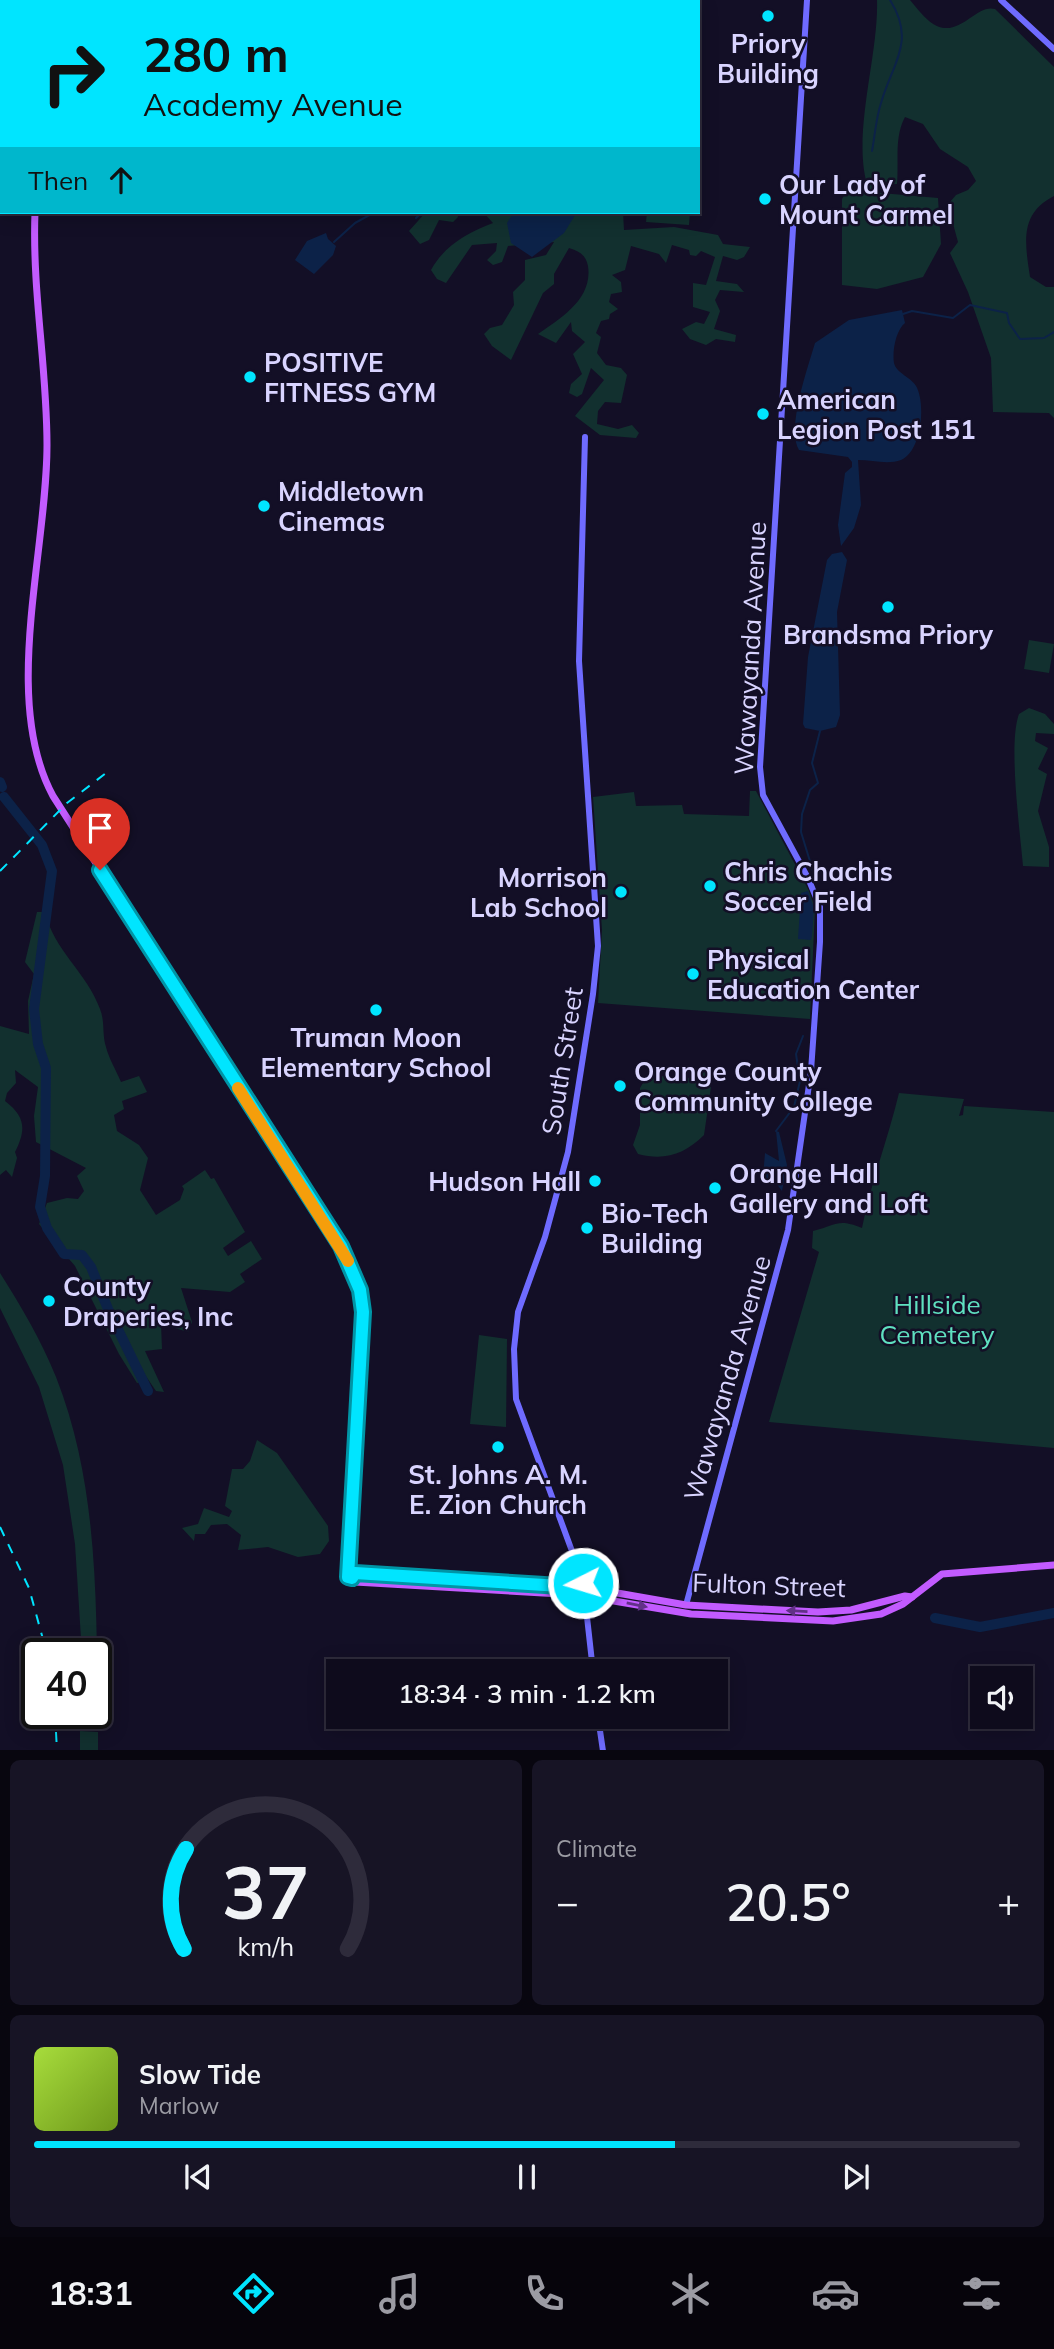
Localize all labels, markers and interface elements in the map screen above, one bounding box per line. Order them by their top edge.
marker: Priory Building [760,8,776,24]
text: 280 m [143,23,289,84]
place label: Priory Building [717,27,819,90]
icon: right [28,28,119,119]
text: Academy Avenue [143,84,403,124]
icon: ahead [102,161,140,199]
text: Then [28,164,88,197]
place label: Our Lady of Mount Carmel [779,168,953,231]
marker: Our Lady of Mount Carmel [757,191,773,207]
place label: POSITIVE FITNESS GYM [264,346,436,409]
marker: POSITIVE FITNESS GYM [242,369,258,385]
place label: American Legion Post 151 [777,383,976,446]
marker: American Legion Post 151 [755,406,771,422]
place label: Middletown Cinemas [278,475,424,538]
marker: Middletown Cinemas [256,498,272,514]
street label: Wawayanda Avenue [727,520,773,776]
marker: Brandsma Priory [880,599,896,615]
place label: Brandsma Priory [783,618,994,651]
pin [70,798,130,870]
icon: arrive [81,809,119,847]
place label: Chris Chachis Soccer Field [724,855,893,918]
place label: Morrison Lab School [470,861,607,924]
marker: Chris Chachis Soccer Field [702,878,718,894]
marker: Morrison Lab School [613,884,629,900]
place label: Physical Education Center [707,943,920,1006]
marker: Physical Education Center [685,966,701,982]
street label: South Street [534,985,590,1137]
marker: Truman Moon Elementary School [368,1002,384,1018]
place label: Truman Moon Elementary School [260,1021,492,1084]
place label: Orange County Community College [634,1055,873,1118]
marker: Orange County Community College [612,1078,628,1094]
place label: Orange Hall Gallery and Loft [729,1157,928,1220]
place label: Hudson Hall [428,1165,581,1198]
marker: Hudson Hall [587,1173,603,1189]
marker: Orange Hall Gallery and Loft [707,1180,723,1196]
place label: Bio-Tech Building [601,1197,709,1260]
marker: Bio-Tech Building [579,1220,595,1236]
street label: Wawayanda Avenue [676,1252,778,1504]
place label: County Draperies, Inc [63,1270,233,1333]
park label: Hillside Cemetery [879,1288,995,1351]
marker: County Draperies, Inc [41,1293,57,1309]
marker: St. Johns A. M. E. Zion Church [490,1439,506,1455]
place label: St. Johns A. M. E. Zion Church [408,1458,588,1521]
position arrow [546,1546,620,1620]
street label: Fulton Street [692,1566,846,1604]
one-way arrow [626,1600,648,1611]
one-way arrow [786,1605,808,1616]
speed limit sign: 40 [21,1638,112,1729]
map controls [970,1666,1033,1729]
button: sound [970,1666,1033,1729]
text: 18:34 · 3 min · 1.2 km [398,1677,656,1710]
text: Climate [556,1834,637,1863]
text: 37 [222,1846,310,1937]
text: 20.5° [725,1869,851,1934]
text: − [556,1878,579,1926]
text: + [997,1878,1020,1926]
text: km/h [238,1930,294,1961]
text: Slow Tide [139,2058,261,2091]
text: Marlow [139,2091,219,2120]
icon: previous [179,2158,217,2196]
icon: pause [508,2158,546,2196]
icon: next [837,2158,875,2196]
icon: directions [229,2269,278,2318]
icon: music [375,2269,424,2318]
icon: phone [520,2269,569,2318]
icon: climate [666,2269,715,2318]
icon: car [811,2269,860,2318]
icon: filters [957,2269,1006,2318]
text: 18:31 [48,2273,133,2313]

